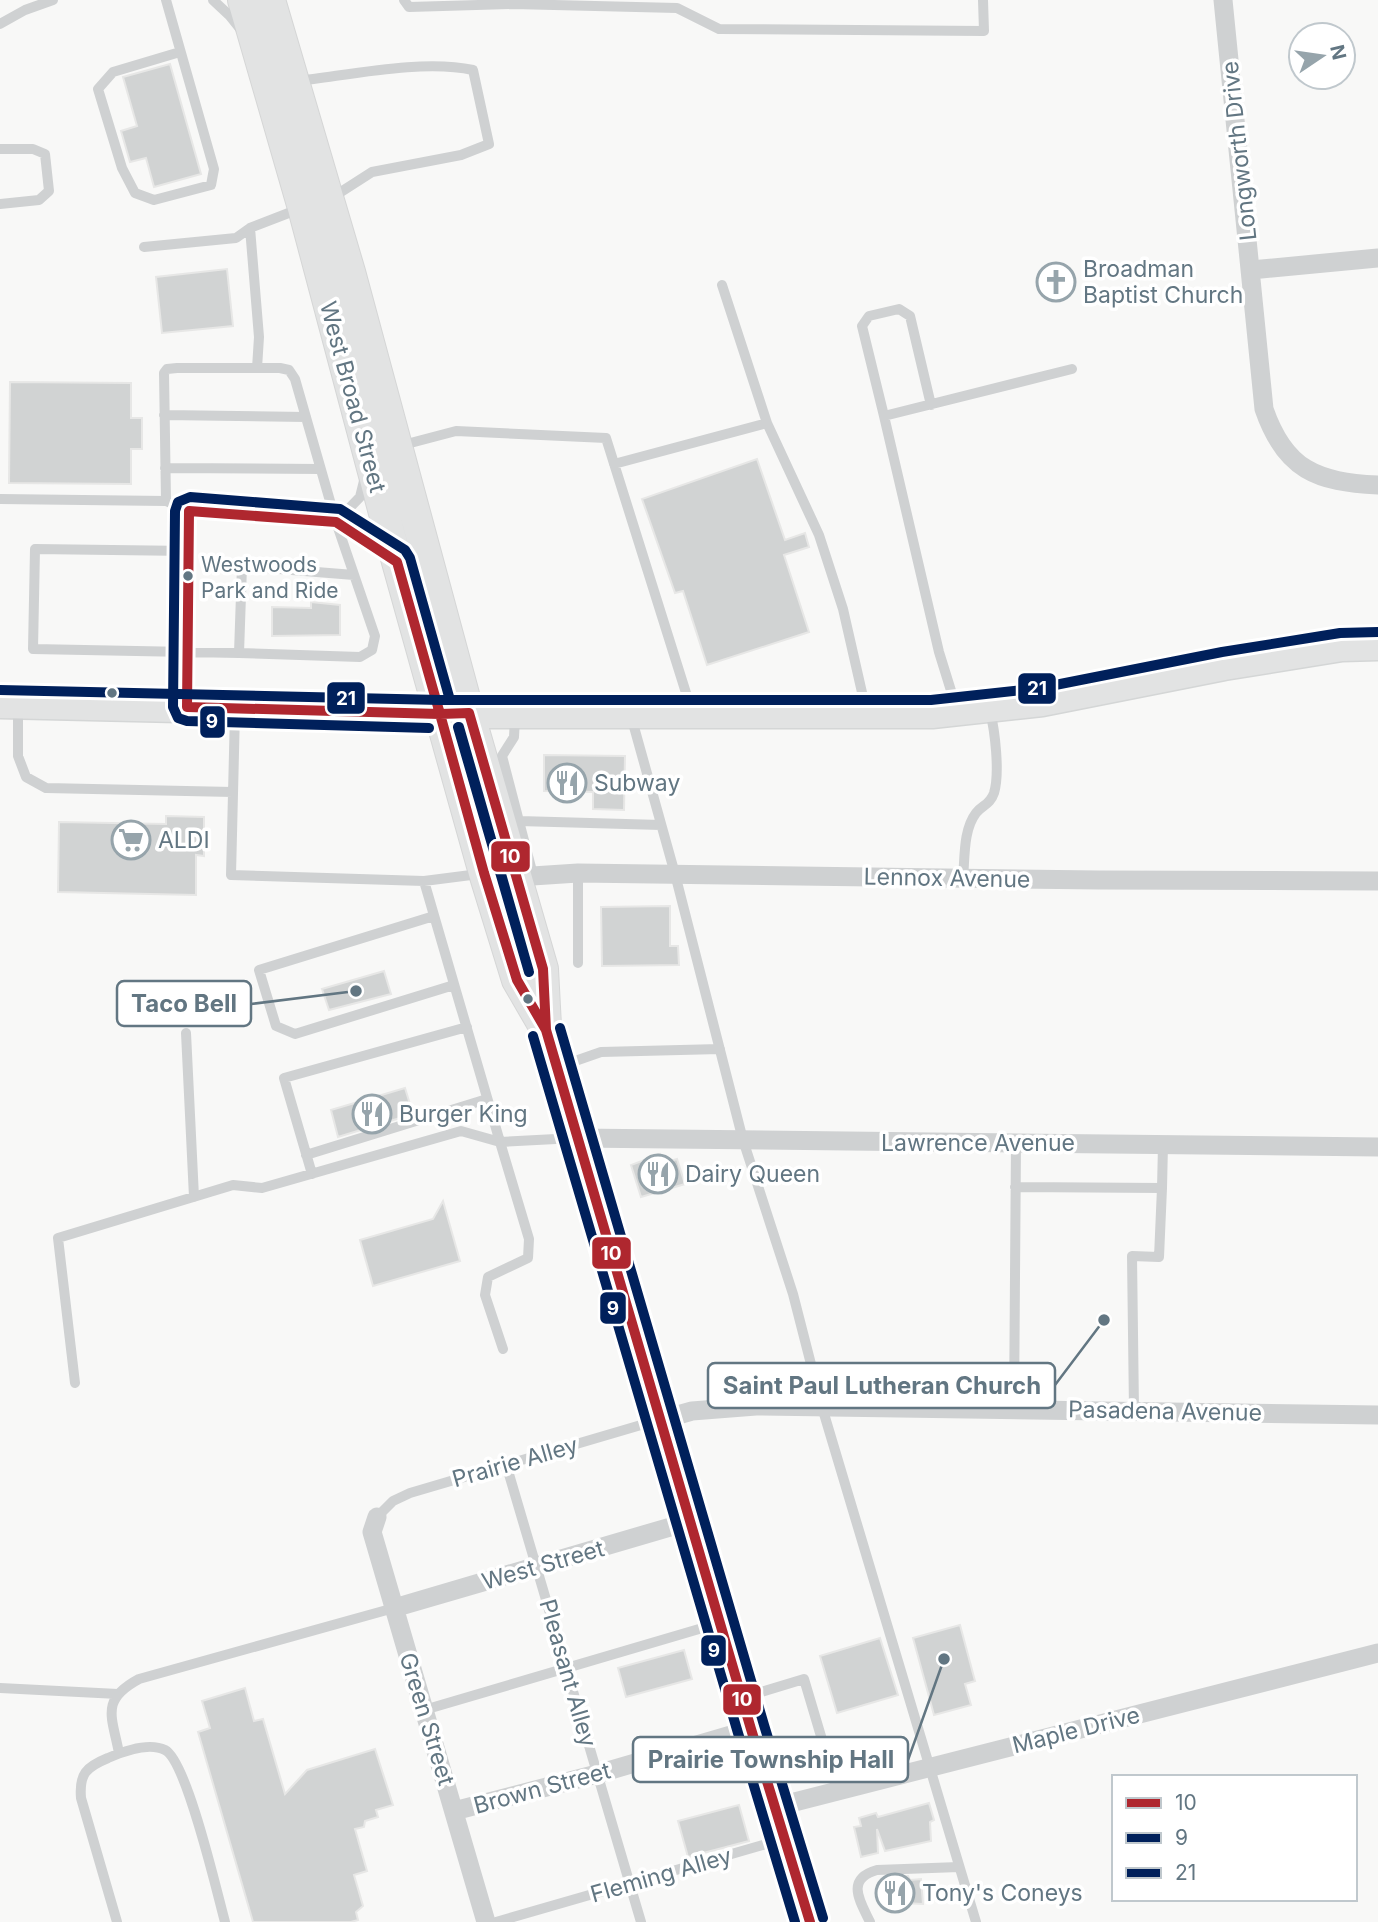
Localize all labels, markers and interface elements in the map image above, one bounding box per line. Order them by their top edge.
north arrow [1287,21,1357,91]
text: N [1325,43,1351,62]
street label: Longworth Drive [1216,60,1262,242]
place label: Broadman Baptist Church [1083,255,1243,309]
church icon: Broadman Baptist Church [1035,261,1077,303]
street label: West Broad Street [314,298,392,496]
place label: Westwoods Park and Ride [201,552,339,603]
marker: Westwoods Park and Ride [181,569,195,583]
line badge: 21 [1017,672,1057,705]
text: 21 [1027,677,1047,700]
line badge: 21 [326,681,366,715]
unlabelled marker [105,686,119,700]
text: 21 [336,687,356,710]
line badge: 9 [199,705,226,739]
text: 9 [206,710,218,733]
restaurant icon: Subway [546,762,588,804]
place label: Subway [594,769,680,797]
supermarket icon: ALDI [110,819,152,861]
place label: ALDI [158,826,210,854]
line badge: 10 [490,840,531,873]
text: 10 [499,845,521,868]
street label: Lennox Avenue [863,863,1031,893]
callout: Taco Bell [117,981,251,1026]
text: Taco Bell [131,989,237,1018]
unlabelled marker [521,992,535,1006]
restaurant icon: Burger King [351,1093,393,1135]
place label: Burger King [399,1100,528,1128]
street label: Lawrence Avenue [881,1129,1075,1157]
restaurant icon: Dairy Queen [637,1153,679,1195]
place label: Dairy Queen [685,1160,820,1188]
line badge: 10 [591,1236,632,1270]
text: 10 [600,1242,622,1265]
line badge: 9 [599,1291,627,1325]
text: 9 [607,1297,619,1320]
callout: Saint Paul Lutheran Church [708,1363,1055,1408]
text: Saint Paul Lutheran Church [723,1371,1041,1400]
street label: Pasadena Avenue [1068,1395,1262,1427]
street label: Prairie Alley [449,1431,581,1493]
street label: West Street [479,1534,608,1596]
street label: Pleasant Alley [534,1596,602,1750]
line badge: 9 [700,1634,727,1667]
text: 9 [708,1639,720,1662]
street label: Green Street [394,1649,461,1789]
line badge: 10 [722,1683,762,1716]
text: 10 [731,1688,753,1711]
street label: Maple Drive [1009,1701,1143,1759]
callout: Prairie Township Hall [633,1737,908,1782]
text: Prairie Township Hall [648,1745,894,1774]
street label: Brown Street [471,1756,614,1820]
legend [1112,1775,1357,1901]
text: 10 [1175,1790,1197,1815]
text: 9 [1175,1825,1188,1850]
street label: Fleming Alley [587,1841,735,1908]
text: 21 [1175,1860,1196,1885]
restaurant icon: Tony's Coneys [874,1872,916,1914]
place label: Tony's Coneys [922,1879,1083,1907]

